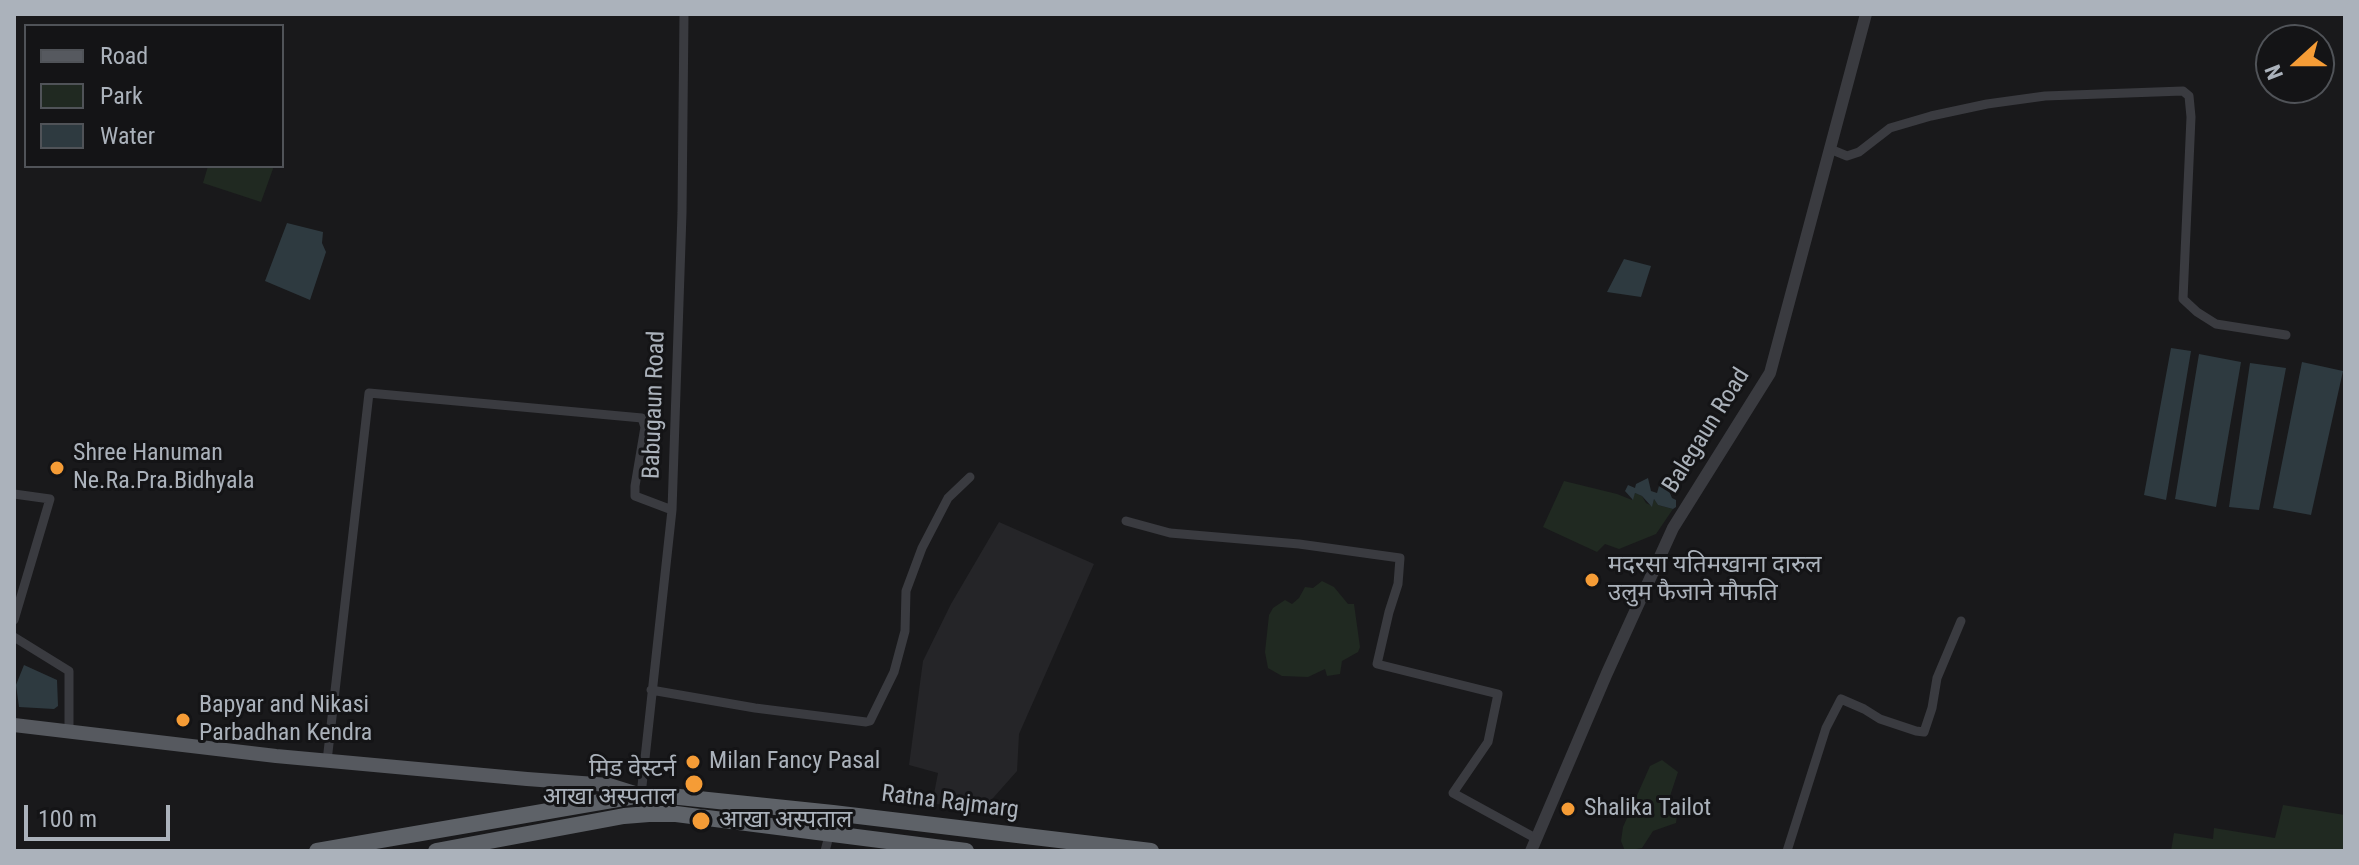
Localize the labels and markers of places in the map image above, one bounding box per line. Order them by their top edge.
place label: Shree Hanuman Ne.Ra.Pra.Bidhyala [73,440,254,496]
marker: Shree Hanuman Ne.Ra.Pra.Bidhyala [48,459,66,477]
place label: मदरसा यतिमखाना दारुल उलुम फैजाने माैफति [1608,552,1822,608]
marker: मदरसा यतिमखाना दारुल उलुम फैजाने माैफति [1583,571,1601,589]
place label: Bapyar and Nikasi Parbadhan Kendra [199,692,372,748]
marker: Bapyar and Nikasi Parbadhan Kendra [174,711,192,729]
place label: Milan Fancy Pasal [709,748,880,776]
marker: Milan Fancy Pasal [684,753,702,771]
place label: मिड वेस्टर्न आखा अस्पताल [543,756,676,812]
marker: मिड वेस्टर्न आखा अस्पताल [683,773,705,795]
place label: Shalika Tailot [1584,795,1711,823]
marker: Shalika Tailot [1559,800,1577,818]
place label: आखा अस्पताल [719,807,852,835]
marker: आखा अस्पताल [690,810,712,832]

